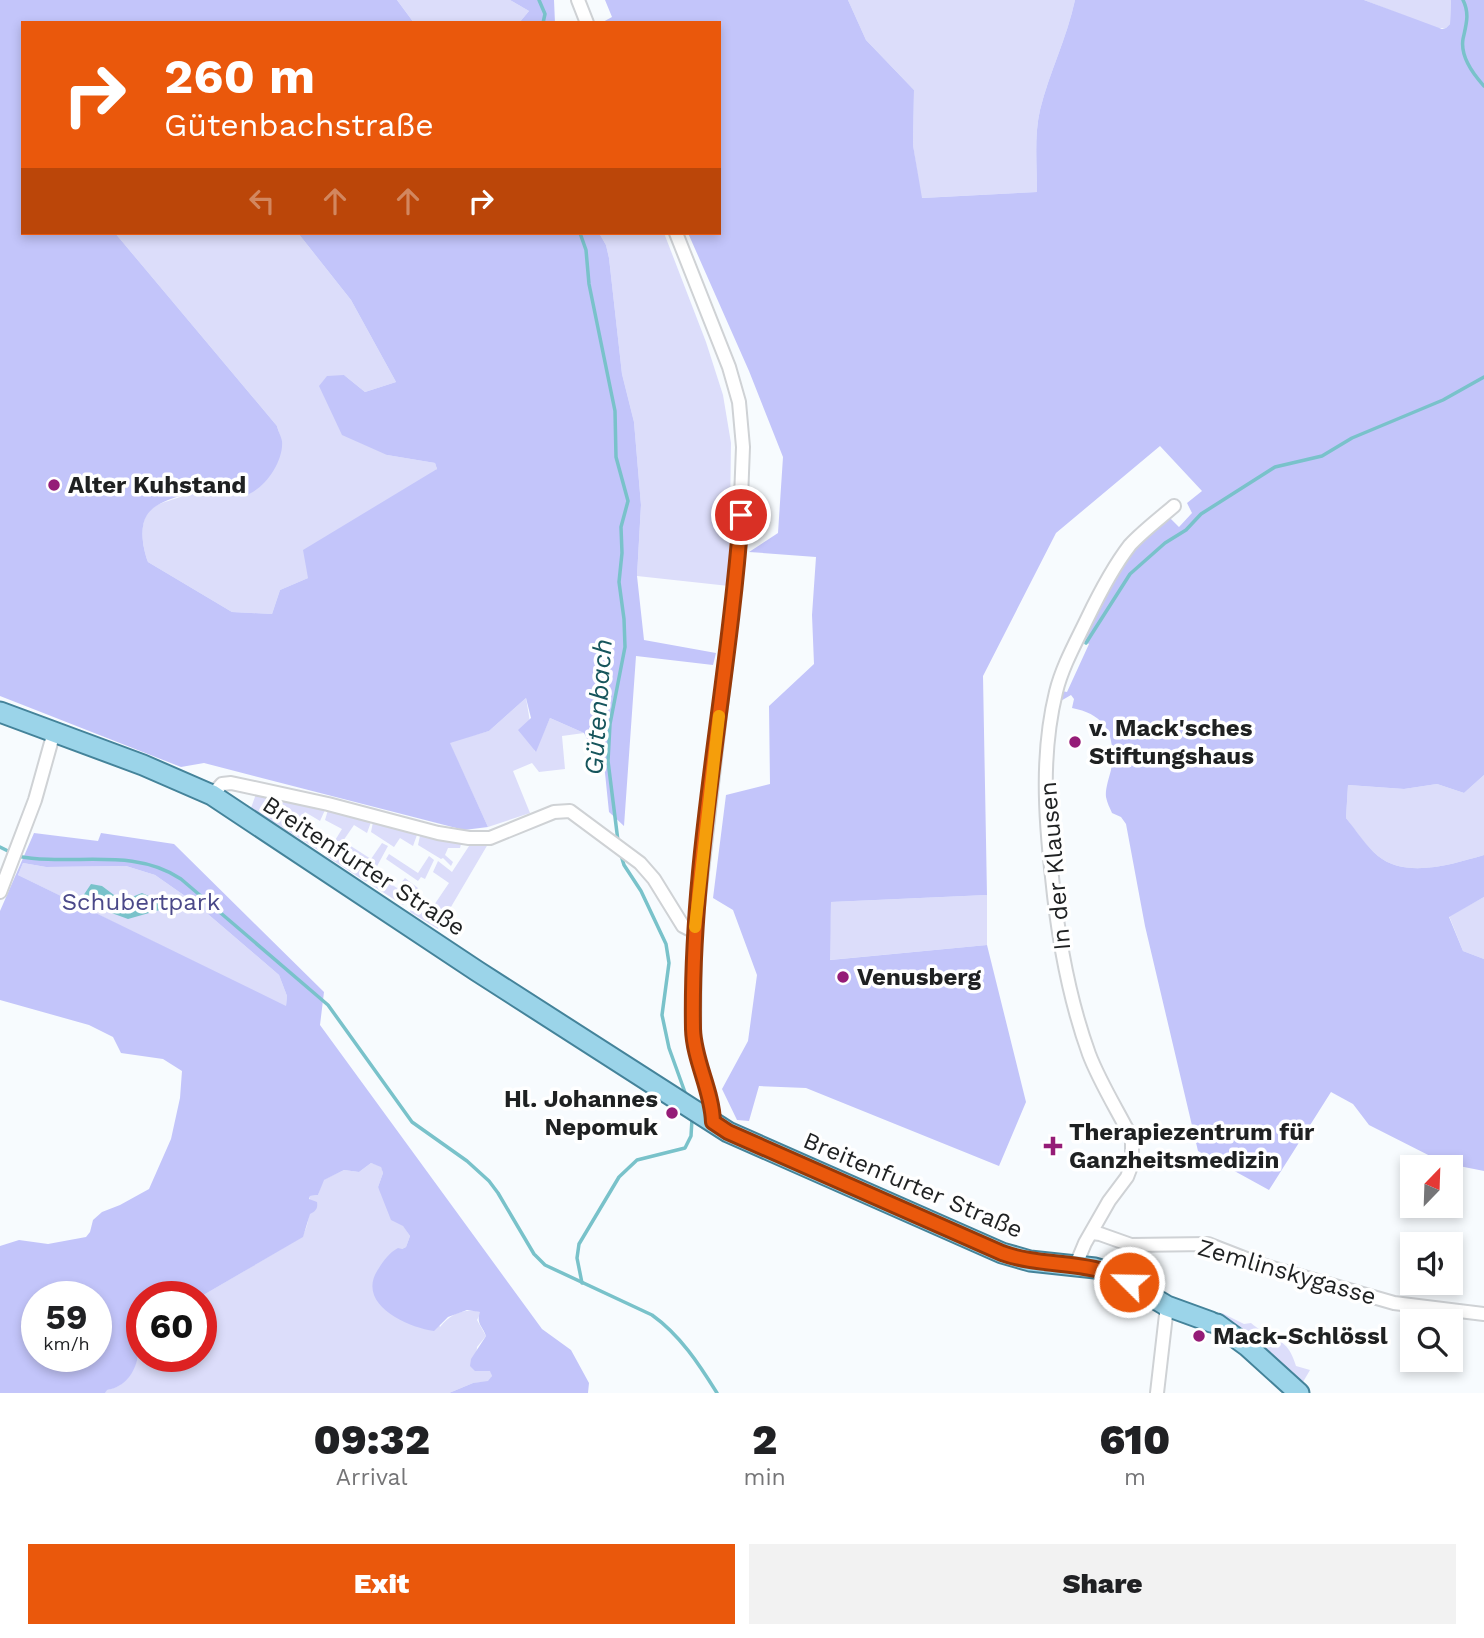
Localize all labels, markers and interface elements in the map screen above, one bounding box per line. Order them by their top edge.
text: 260 m [164,47,315,105]
icon: right [49,49,140,140]
text: Gütenbachstraße [164,106,434,144]
icon: left [243,182,281,220]
icon: ahead [316,182,354,220]
icon: ahead [389,182,427,220]
icon: right [462,182,500,220]
place label: Alter Kuhstand [68,471,246,499]
marker: Alter Kuhstand [46,477,62,493]
pin [711,485,771,545]
icon: arrive [722,496,760,534]
water label: Gütenbach [578,638,618,776]
place label: v. Mack'sches Stiftungshaus [1088,714,1254,770]
marker: v. Mack'sches Stiftungshaus [1067,734,1083,750]
street label: In der Klausen [1034,781,1076,951]
street label: Breitenfurter Straße [258,790,470,942]
park label: Schubertpark [62,888,221,916]
place label: Venusberg [857,963,981,991]
marker: Venusberg [835,969,851,985]
place label: Hl. Johannes Nepomuk [504,1085,658,1141]
marker: Hl. Johannes Nepomuk [664,1105,680,1121]
place label: Therapiezentrum für Ganzheitsmedizin [1069,1118,1315,1174]
street label: Breitenfurter Straße [799,1126,1027,1244]
marker: Therapiezentrum für Ganzheitsmedizin [1043,1136,1063,1156]
north arrow [1400,1155,1463,1218]
map controls [1400,1155,1463,1372]
button: sound [1400,1232,1463,1295]
street label: Zemlinskygasse [1195,1233,1379,1311]
position arrow [1092,1245,1166,1319]
speed limit sign: 60 [126,1281,217,1372]
text: 59 [46,1296,87,1338]
button: search [1400,1309,1463,1372]
place label: Mack-Schlössl [1213,1322,1388,1350]
marker: Mack-Schlössl [1191,1328,1207,1344]
text: km/h [43,1333,90,1354]
text: 09:32 [314,1415,430,1464]
text: 2 [752,1415,777,1464]
text: 610 [1099,1415,1170,1464]
text: Arrival [336,1464,408,1491]
text: min [743,1464,786,1491]
text: m [1124,1464,1146,1491]
button: Exit [28,1544,735,1624]
button: Share [749,1544,1456,1624]

